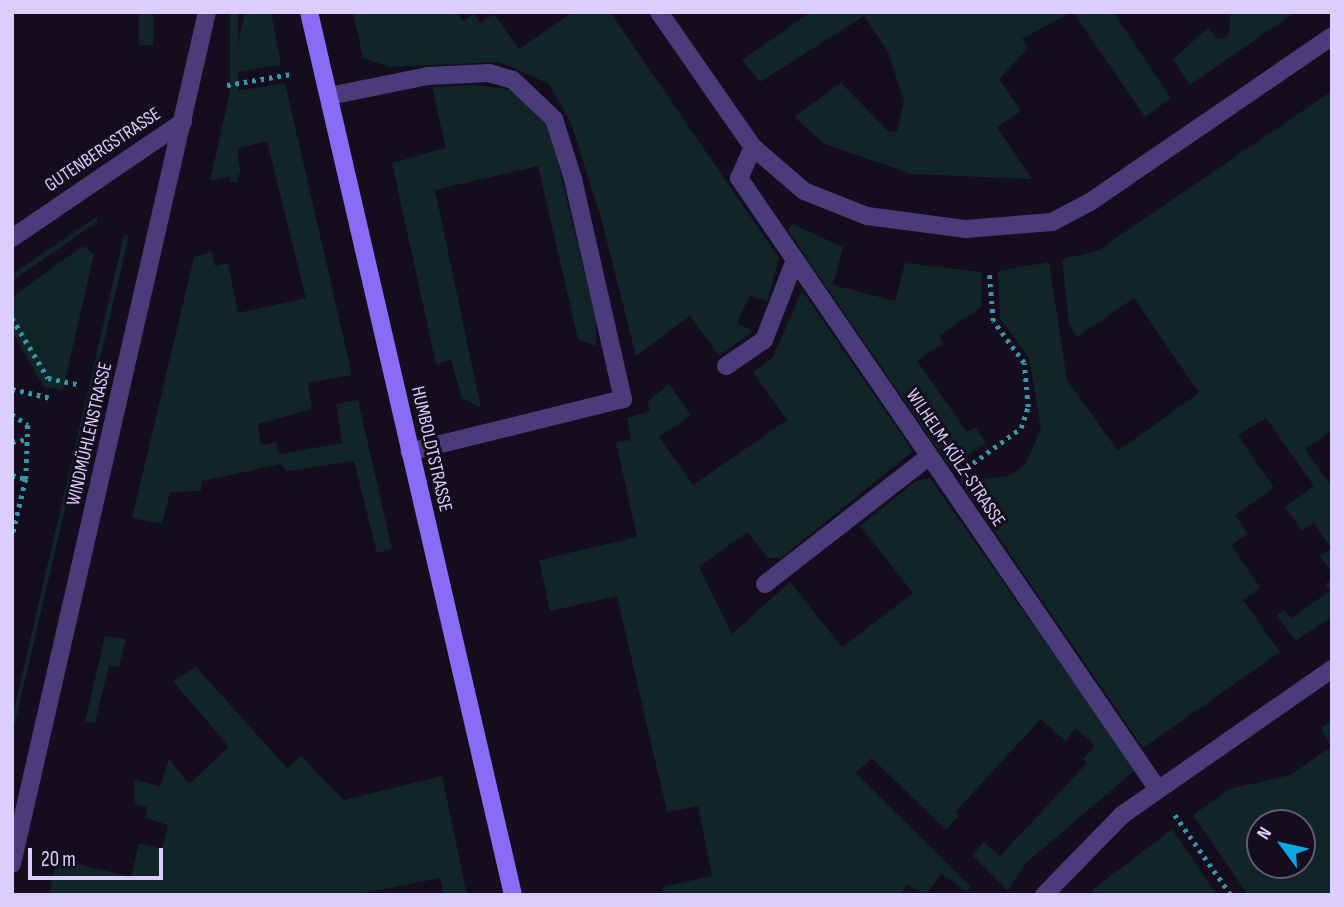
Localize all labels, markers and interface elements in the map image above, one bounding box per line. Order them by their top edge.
street label: GUTENBERGSTRASSE [41,103,165,197]
street label: WINDMÜHLENSTRASSE [62,360,118,508]
street label: HUMBOLDTSTRASSE [405,384,457,514]
street label: WILHELM-KÜLZ-STRASSE [900,385,1010,531]
north arrow [1246,809,1316,879]
text: N [1252,823,1277,844]
scale bar [32,834,166,878]
text: 20 m [41,847,76,872]

